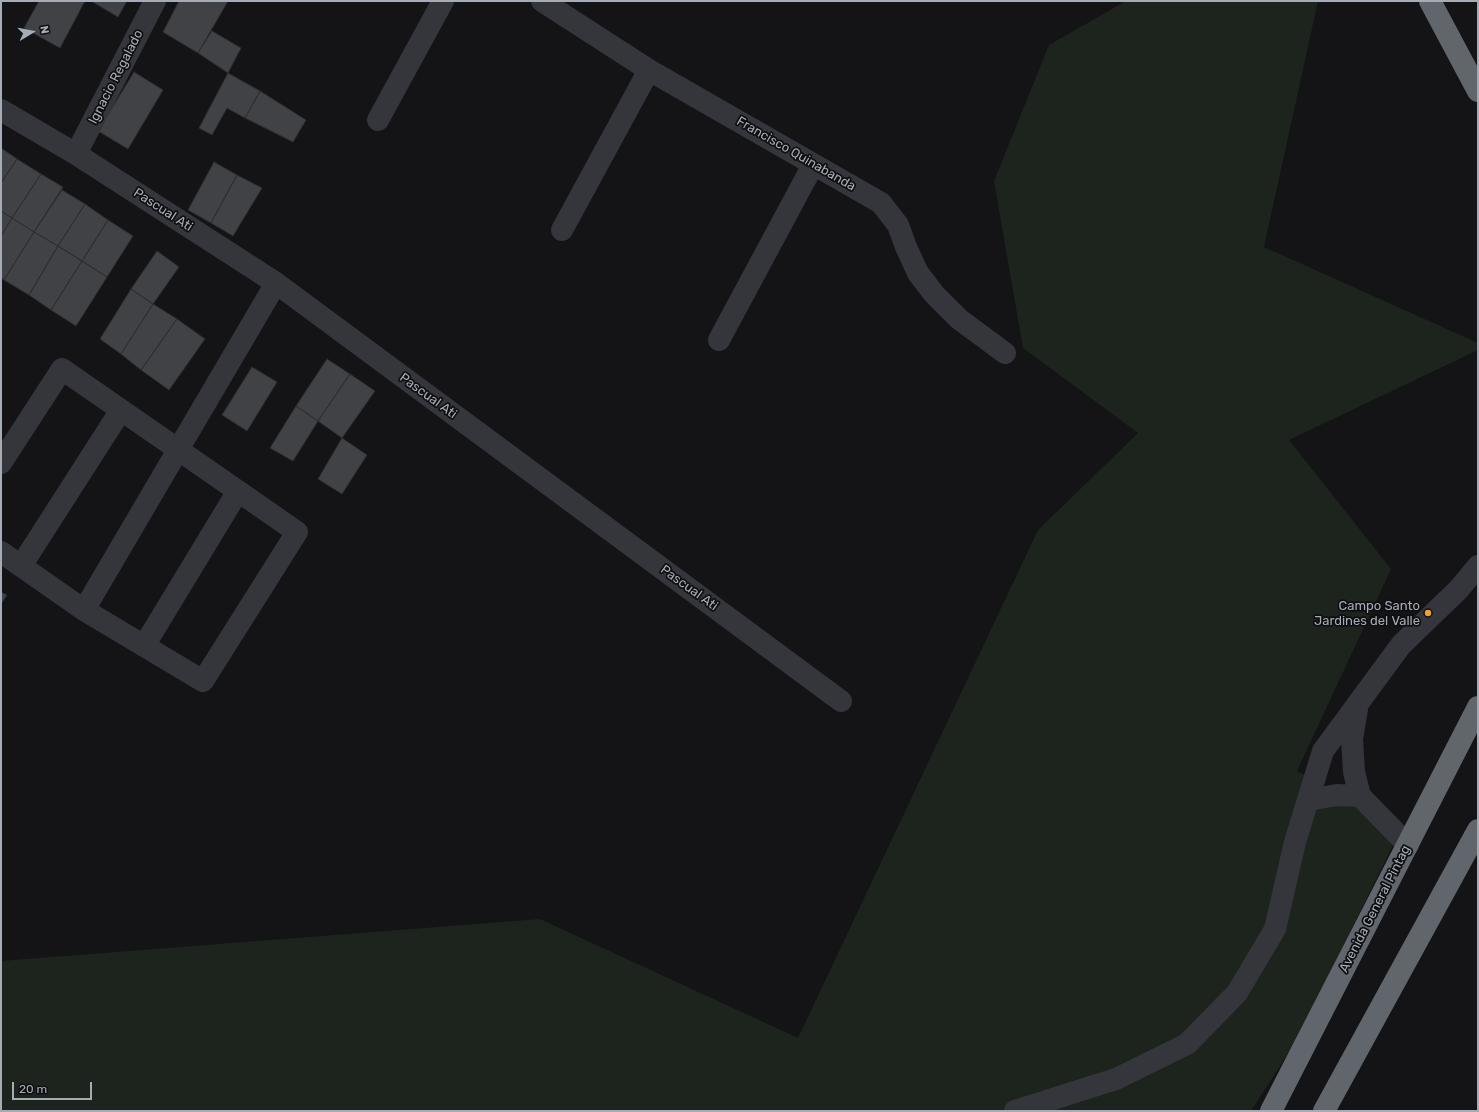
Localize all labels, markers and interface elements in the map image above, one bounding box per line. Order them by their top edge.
north arrow [12,12,52,52]
text: N [37,25,51,35]
street label: Ignacio Regalado [86,27,146,127]
street label: Francisco Quinabanda [734,114,858,194]
street label: Pascual Ati [131,185,195,235]
street label: Pascual Ati [396,370,460,422]
street label: Pascual Ati [657,562,721,614]
place label: Campo Santo Jardines del Valle [1314,598,1420,629]
marker: Campo Santo Jardines del Valle [1423,608,1433,618]
street label: Avenida General Pintag [1336,843,1414,975]
scale bar [14,1074,94,1100]
text: 20 m [19,1082,47,1096]

